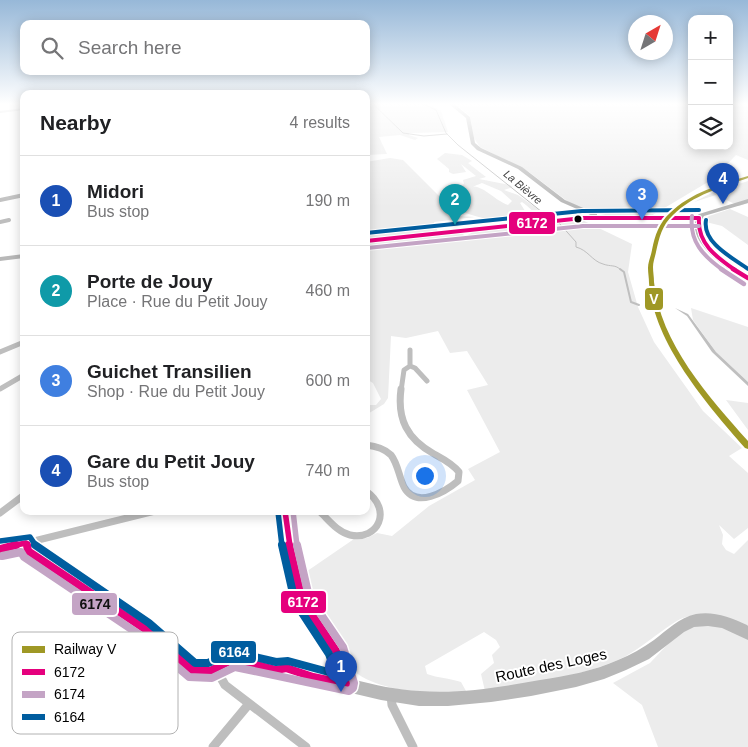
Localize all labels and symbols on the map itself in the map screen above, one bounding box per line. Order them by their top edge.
north arrow [628,15,673,60]
pin: 4 [707,163,739,204]
water label: La Bièvre [501,167,545,207]
pin: 3 [626,179,658,220]
pin: 2 [439,184,471,225]
line badge: 6172 [508,211,556,235]
unlabelled marker [573,214,583,224]
text: 6172 [516,215,548,231]
line badge: V [644,287,664,311]
text: V [649,291,659,307]
your location [412,463,438,489]
line badge: 6172 [280,590,327,614]
line badge: 6174 [71,592,118,616]
text: 6172 [287,594,319,610]
text: 6174 [79,596,111,612]
legend [12,632,178,734]
line badge: 6164 [210,640,257,664]
text: Railway V [54,641,117,657]
text: 6164 [218,644,250,660]
street label: Route des Loges [494,645,608,685]
pin: 1 [325,651,357,692]
text: 6172 [54,664,85,680]
text: 6174 [54,686,85,702]
text: 6164 [54,709,85,725]

